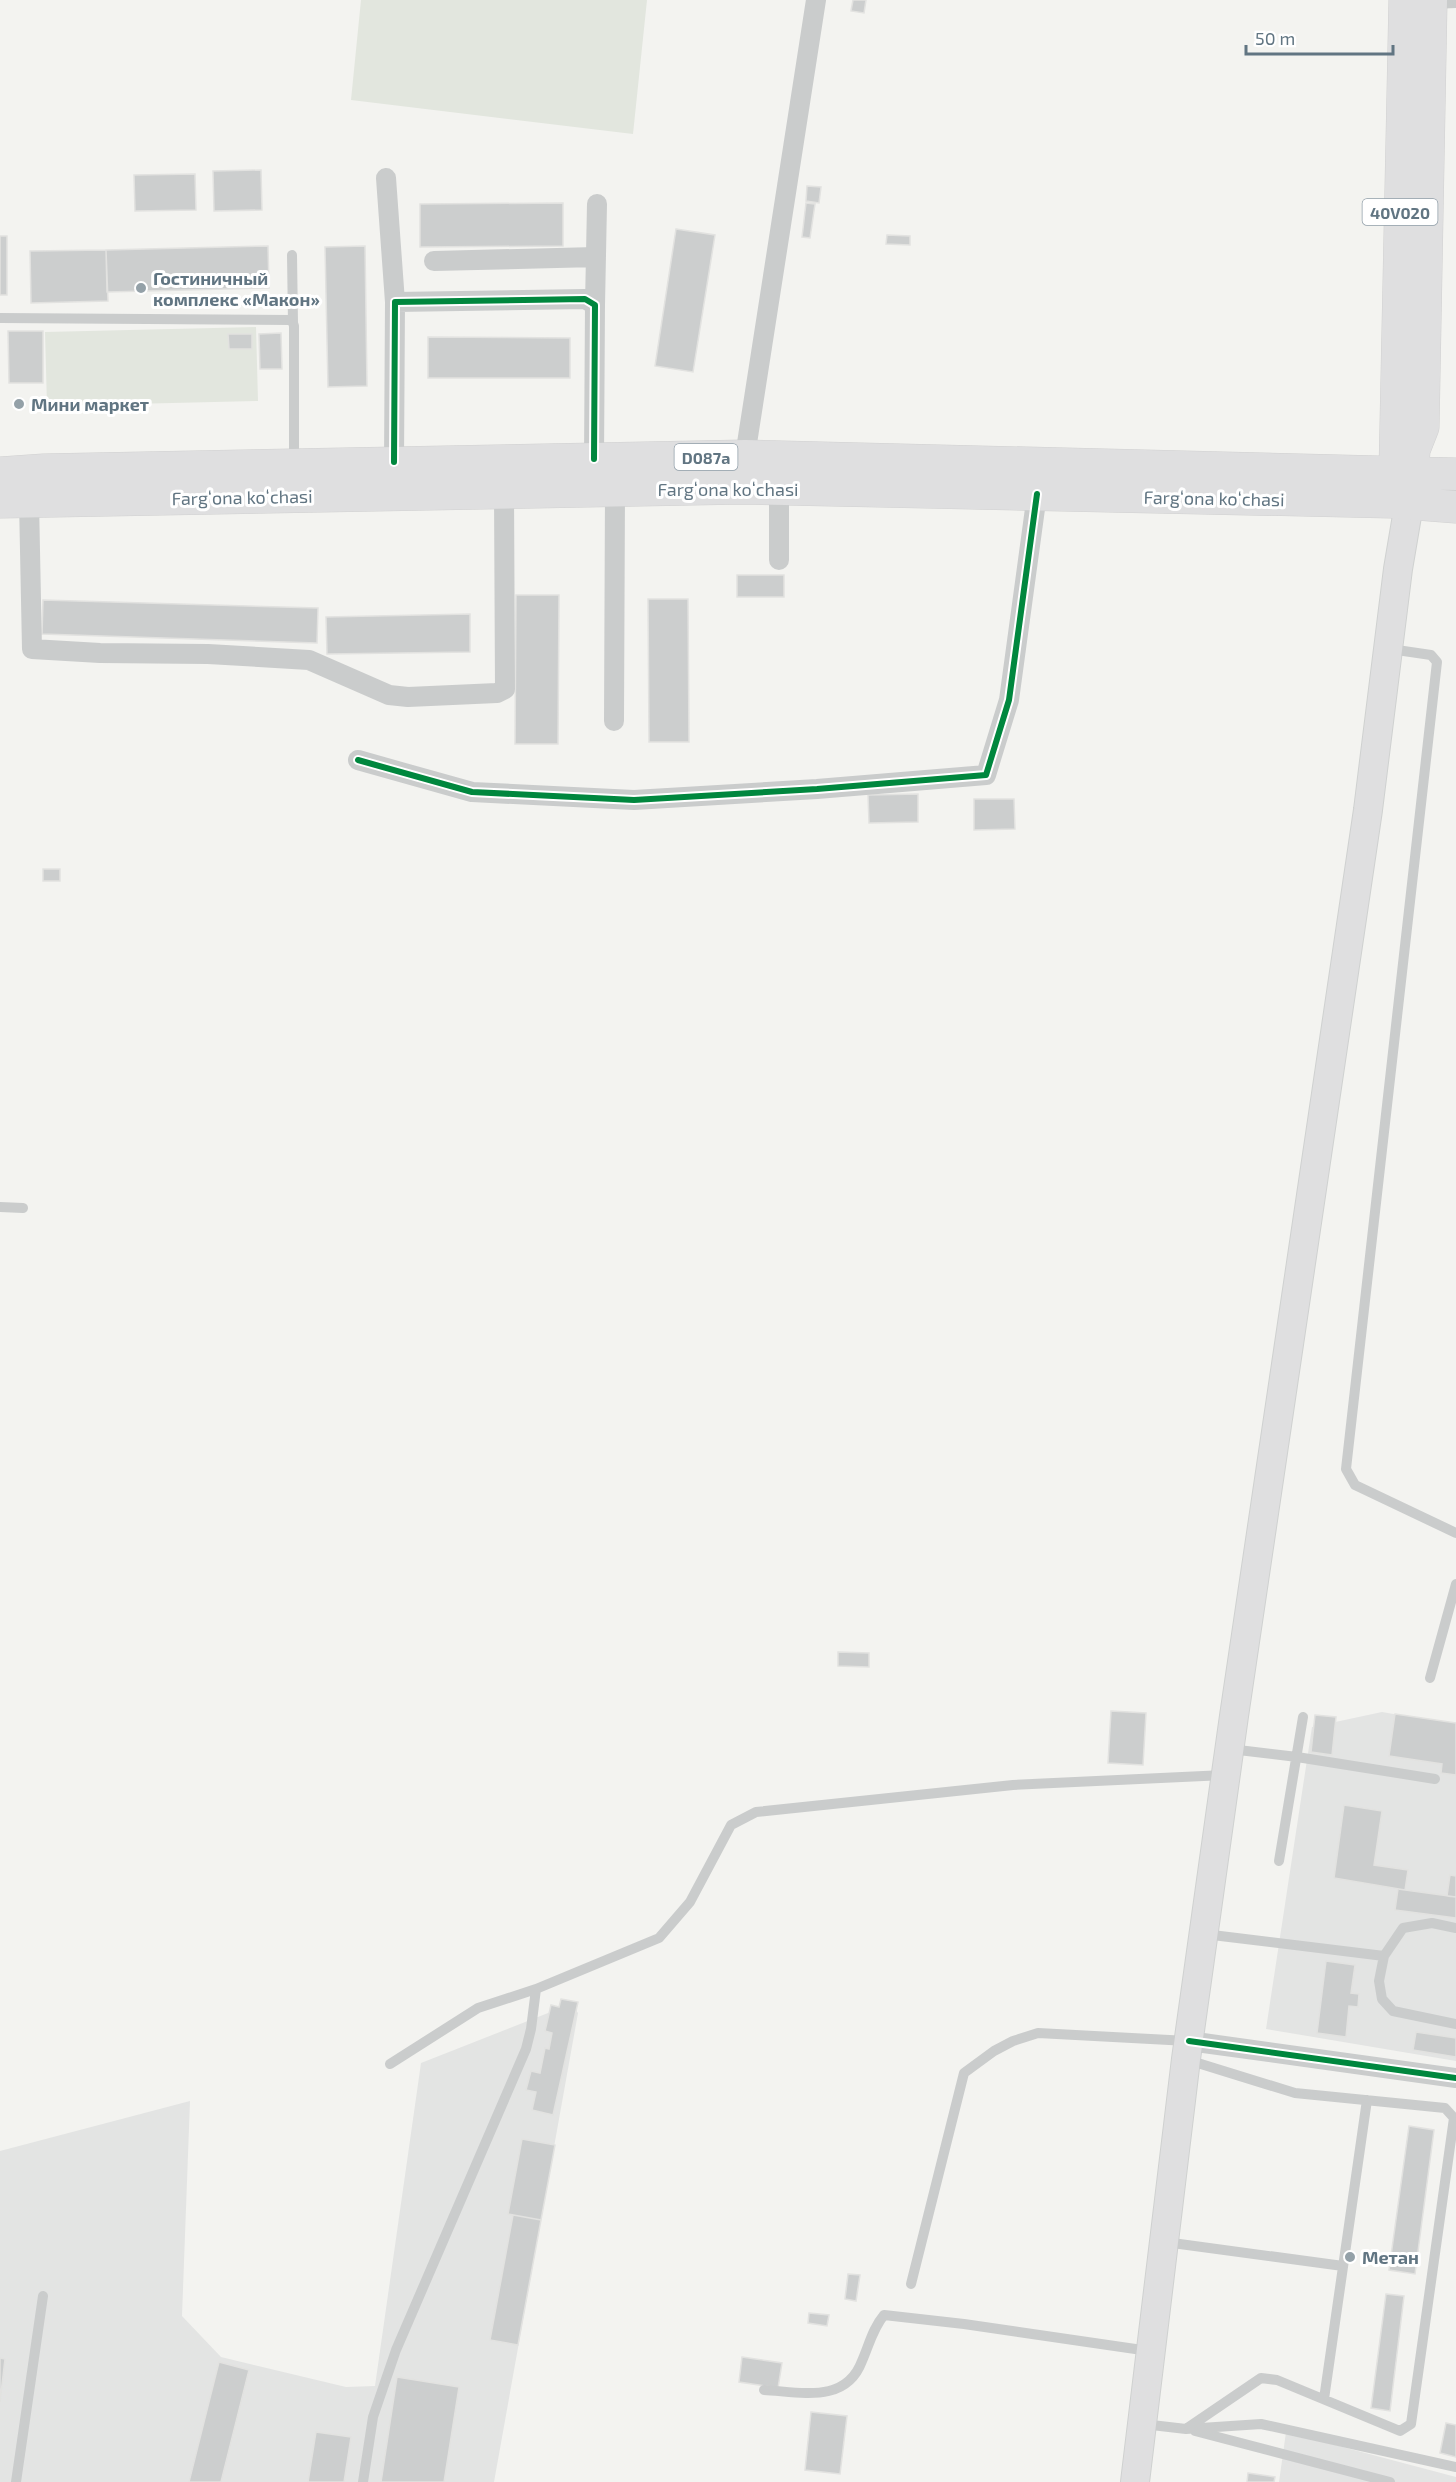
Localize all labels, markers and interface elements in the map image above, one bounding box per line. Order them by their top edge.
scale bar [1246,18,1393,56]
text: 50 m [1255,27,1295,49]
road number: 40V020 [1362,199,1438,225]
place label: Гостиничный комплекс «Макон» [153,267,320,310]
marker: Гостиничный комплекс «Макон» [134,281,148,295]
place label: Мини маркет [31,393,149,415]
marker: Мини маркет [12,397,26,411]
road number: D087a [674,444,738,470]
street label: Fargʻona koʻchasi [657,478,799,500]
street label: Fargʻona koʻchasi [171,485,313,509]
street label: Fargʻona koʻchasi [1143,486,1285,510]
place label: Метан [1362,2246,1419,2268]
marker: Метан [1343,2250,1357,2264]

